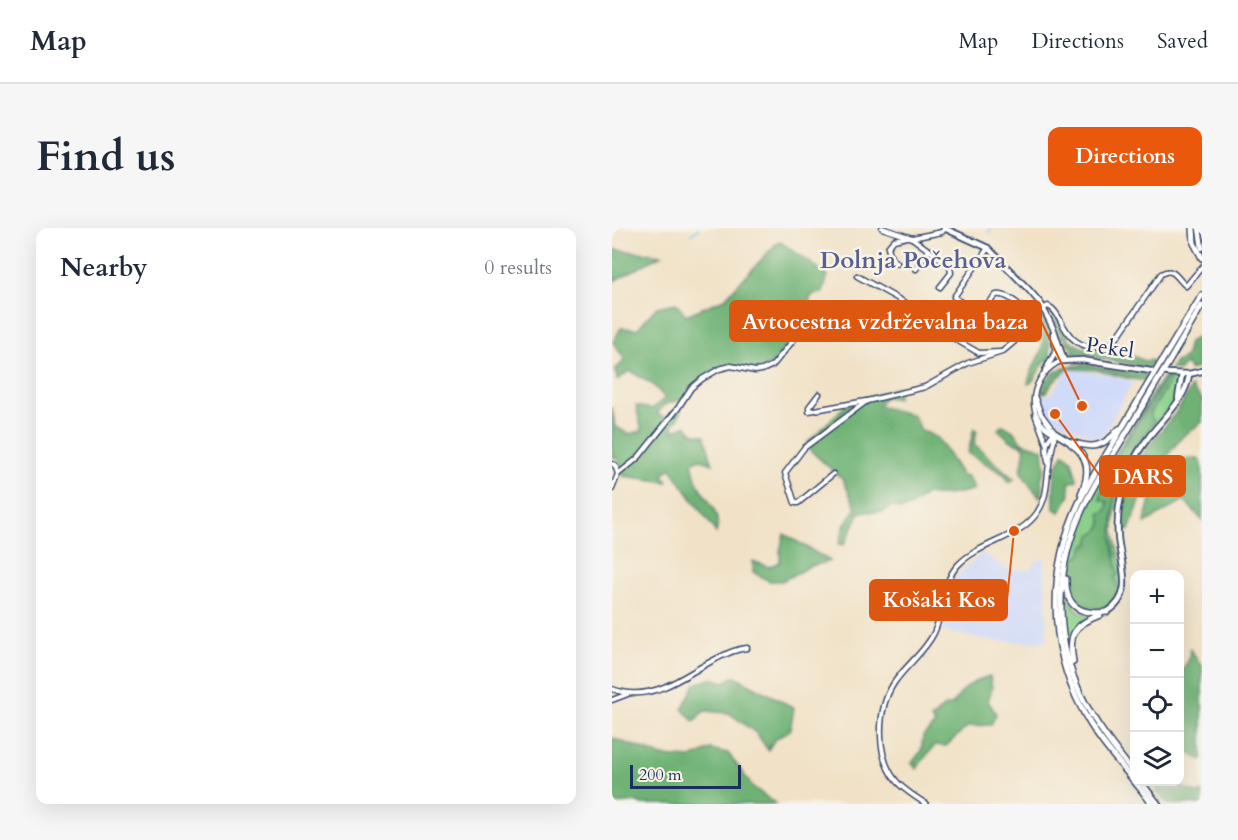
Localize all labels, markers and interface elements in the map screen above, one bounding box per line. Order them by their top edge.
text: Map [30,22,87,60]
text: Map [958,27,998,56]
text: Directions [1031,27,1124,56]
text: Saved [1157,27,1208,56]
button: Directions [1048,127,1202,186]
text: Find us [36,128,176,185]
district label: Dolnja Počehova [820,244,1006,277]
text: Nearby [60,250,148,285]
text: 0 results [484,254,552,281]
callout: Avtocestna vzdrževalna baza [730,301,1041,341]
text: Avtocestna vzdrževalna baza [742,307,1028,337]
street label: Pekel [1084,330,1136,366]
callout: DARS [1100,456,1185,496]
text: DARS [1112,462,1174,492]
map controls [1130,570,1184,786]
button: + [1130,570,1184,624]
callout: Košaki Kos [870,580,1007,620]
text: Košaki Kos [883,585,995,615]
button: − [1130,624,1184,678]
button: locate [1130,678,1184,732]
button: layers [1130,732,1184,786]
scale bar [630,762,741,790]
text: 200 m [639,764,681,786]

